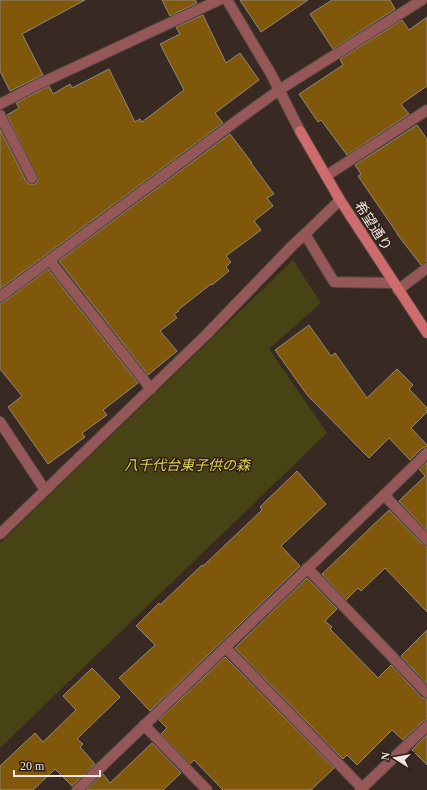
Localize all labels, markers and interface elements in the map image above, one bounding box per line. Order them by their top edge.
street label: 希望通り [351,198,395,254]
park label: 八千代台東子供の森 [124,458,252,473]
north arrow [375,738,415,778]
text: N [379,751,392,761]
scale bar [14,752,100,778]
text: 20 m [20,759,45,773]

